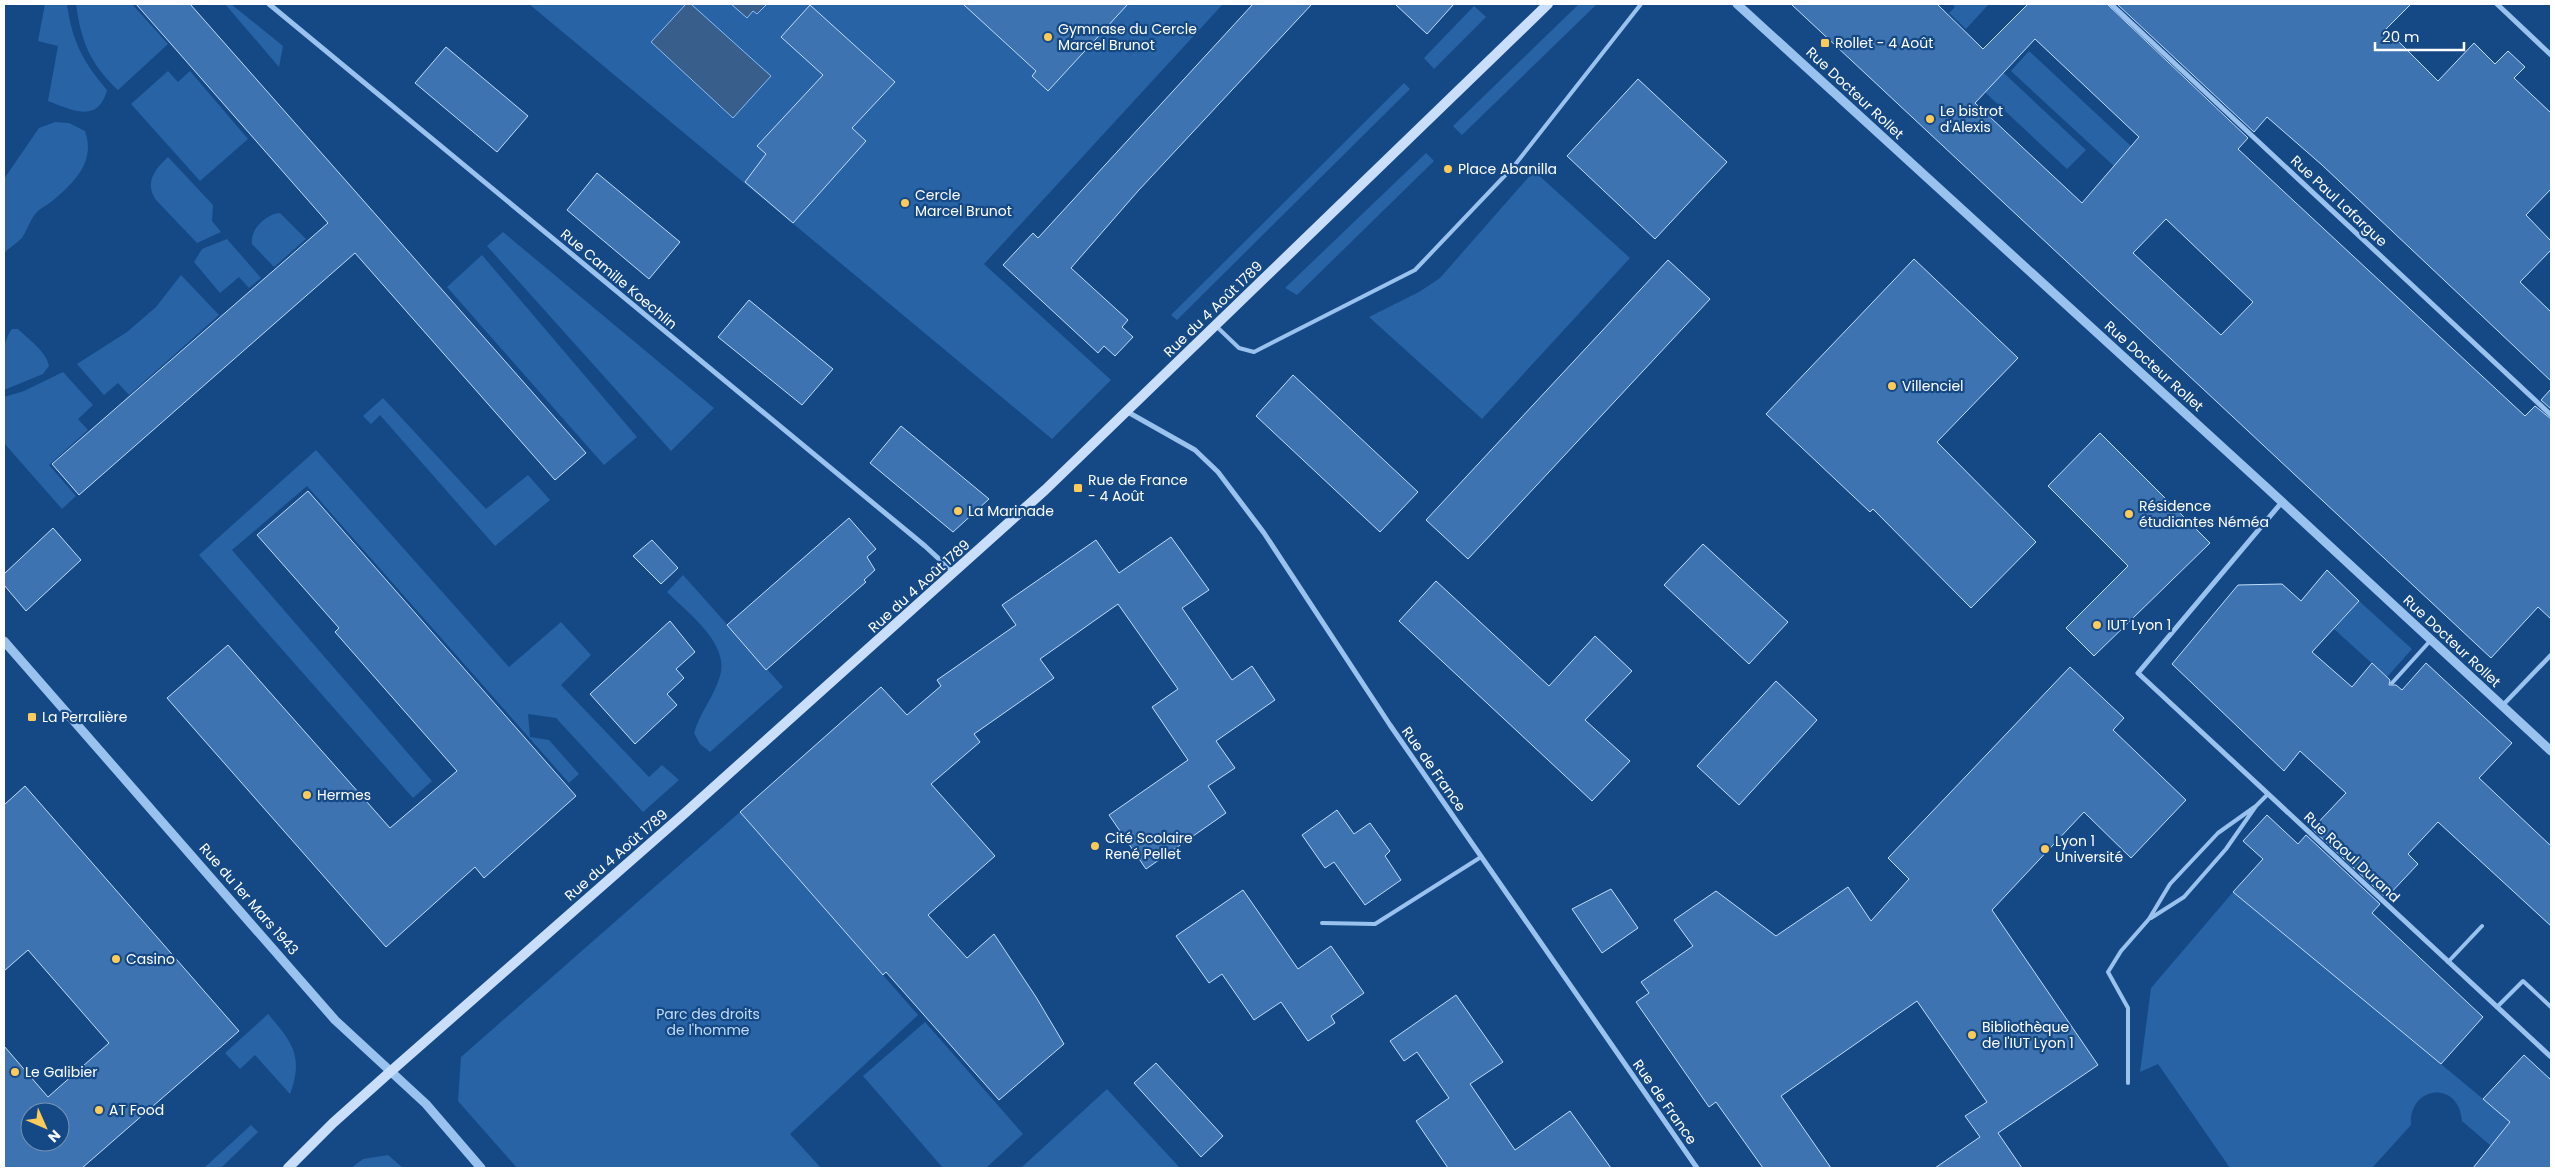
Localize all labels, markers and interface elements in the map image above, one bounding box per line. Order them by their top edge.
place label: Gymnase du Cercle Marcel Brunot [1058,19,1197,55]
scale bar [2375,20,2464,52]
text: 20 m [2382,26,2420,47]
marker: Gymnase du Cercle Marcel Brunot [1042,31,1054,43]
place label: Rollet - 4 Août [1835,33,1933,53]
marker: Rollet - 4 Août [1819,37,1831,49]
street label: Rue Docteur Rollet [1802,42,1908,144]
place label: Le bistrot d'Alexis [1940,101,2003,137]
marker: Le bistrot d'Alexis [1924,113,1936,125]
street label: Rue Paul Lafargue [2286,151,2392,251]
place label: Place Abanilla [1458,159,1557,179]
marker: Place Abanilla [1442,163,1454,175]
place label: Cercle Marcel Brunot [915,185,1012,221]
marker: Cercle Marcel Brunot [899,197,911,209]
street label: Rue Camille Koechlin [556,224,682,334]
street label: Rue du 4 Août 1789 [1159,256,1267,362]
street label: Rue Docteur Rollet [2100,316,2208,416]
place label: Villenciel [1902,376,1964,396]
marker: Villenciel [1886,380,1898,392]
place label: Rue de France - 4 Août [1088,470,1188,506]
marker: Rue de France - 4 Août [1072,482,1084,494]
place label: Résidence étudiantes Néméa [2139,496,2269,532]
place label: La Marinade [968,501,1054,521]
marker: La Marinade [952,505,964,517]
marker: Résidence étudiantes Néméa [2123,508,2135,520]
street label: Rue du 4 Août 1789 [864,535,974,637]
street label: Rue Docteur Rollet [2399,590,2505,692]
place label: IUT Lyon 1 [2107,615,2171,635]
marker: IUT Lyon 1 [2091,619,2103,631]
place label: La Perralière [42,707,128,727]
marker: La Perralière [26,711,38,723]
street label: Rue de France [1397,722,1471,816]
place label: Hermes [317,785,371,805]
marker: Hermes [301,789,313,801]
street label: Rue du 4 Août 1789 [560,805,672,905]
street label: Rue Raoul Durand [2299,807,2405,907]
place label: Cité Scolaire René Pellet [1105,828,1193,864]
place label: Lyon 1 Université [2055,831,2123,867]
street label: Rue du 1er Mars 1943 [195,839,303,959]
marker: Cité Scolaire René Pellet [1089,840,1101,852]
marker: Lyon 1 Université [2039,843,2051,855]
place label: Casino [126,949,175,969]
marker: Casino [110,953,122,965]
park label: Parc des droits de l'homme [656,1004,760,1040]
place label: Bibliothèque de l'IUT Lyon 1 [1982,1017,2074,1053]
marker: Bibliothèque de l'IUT Lyon 1 [1966,1029,1978,1041]
street label: Rue de France [1628,1055,1702,1149]
place label: Le Galibier [25,1062,98,1082]
marker: Le Galibier [9,1066,21,1078]
place label: AT Food [109,1100,164,1120]
north arrow [20,1102,70,1152]
marker: AT Food [93,1104,105,1116]
text: N [43,1125,65,1147]

